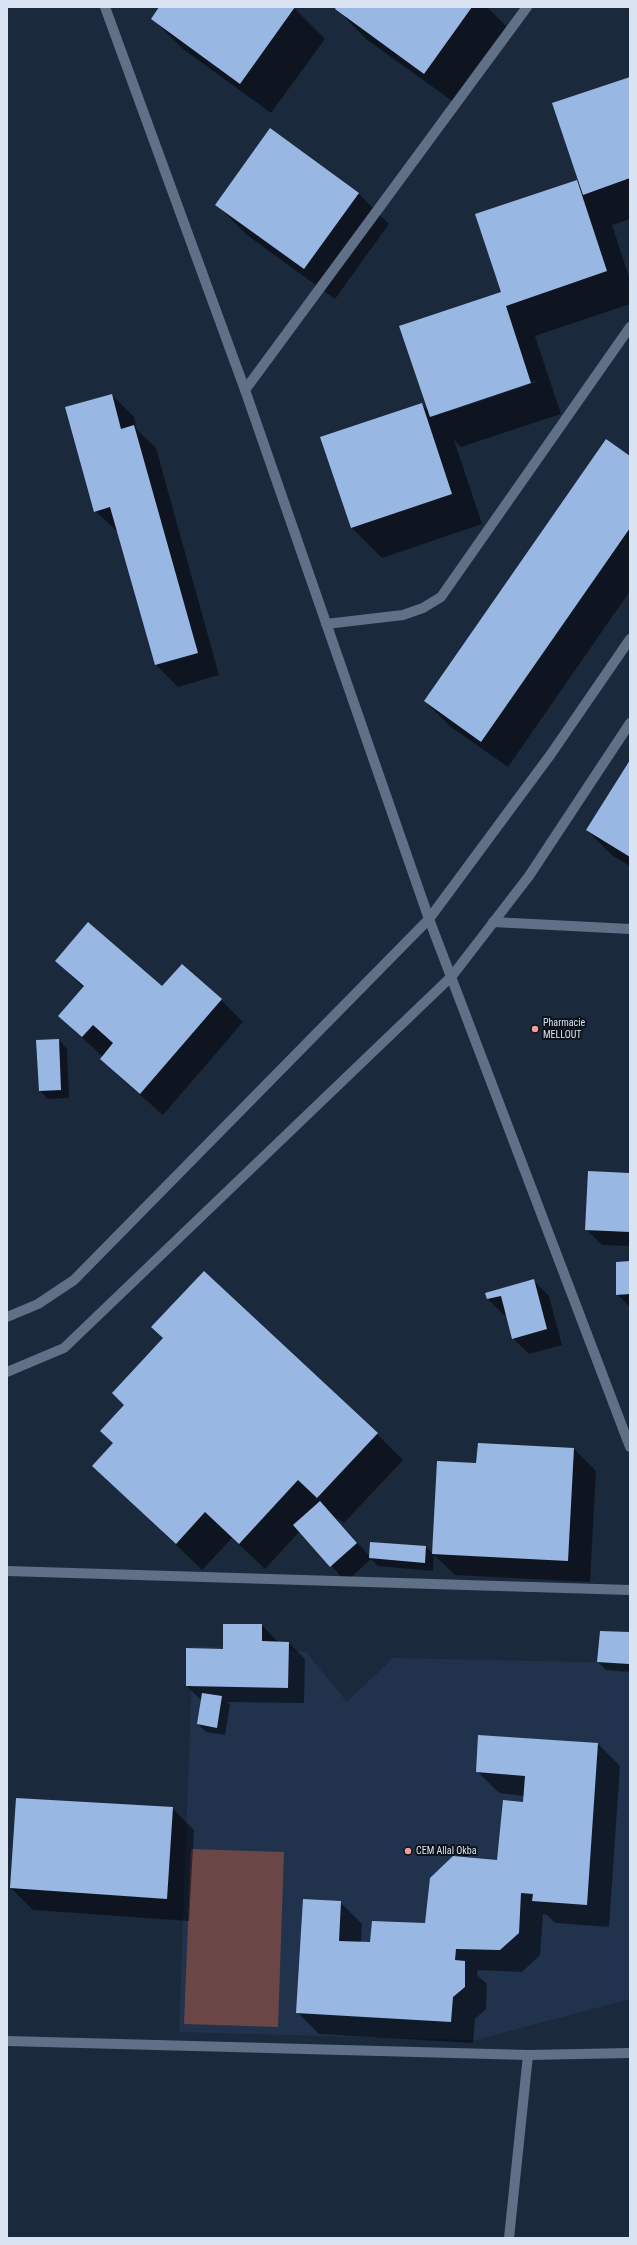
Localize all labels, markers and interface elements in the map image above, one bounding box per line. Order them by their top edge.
place label: Pharmacie MELLOUT [543,1017,585,1040]
marker: Pharmacie MELLOUT [530,1024,540,1034]
place label: CEM Allal Okba [416,1845,476,1857]
marker: CEM Allal Okba [403,1846,413,1856]

